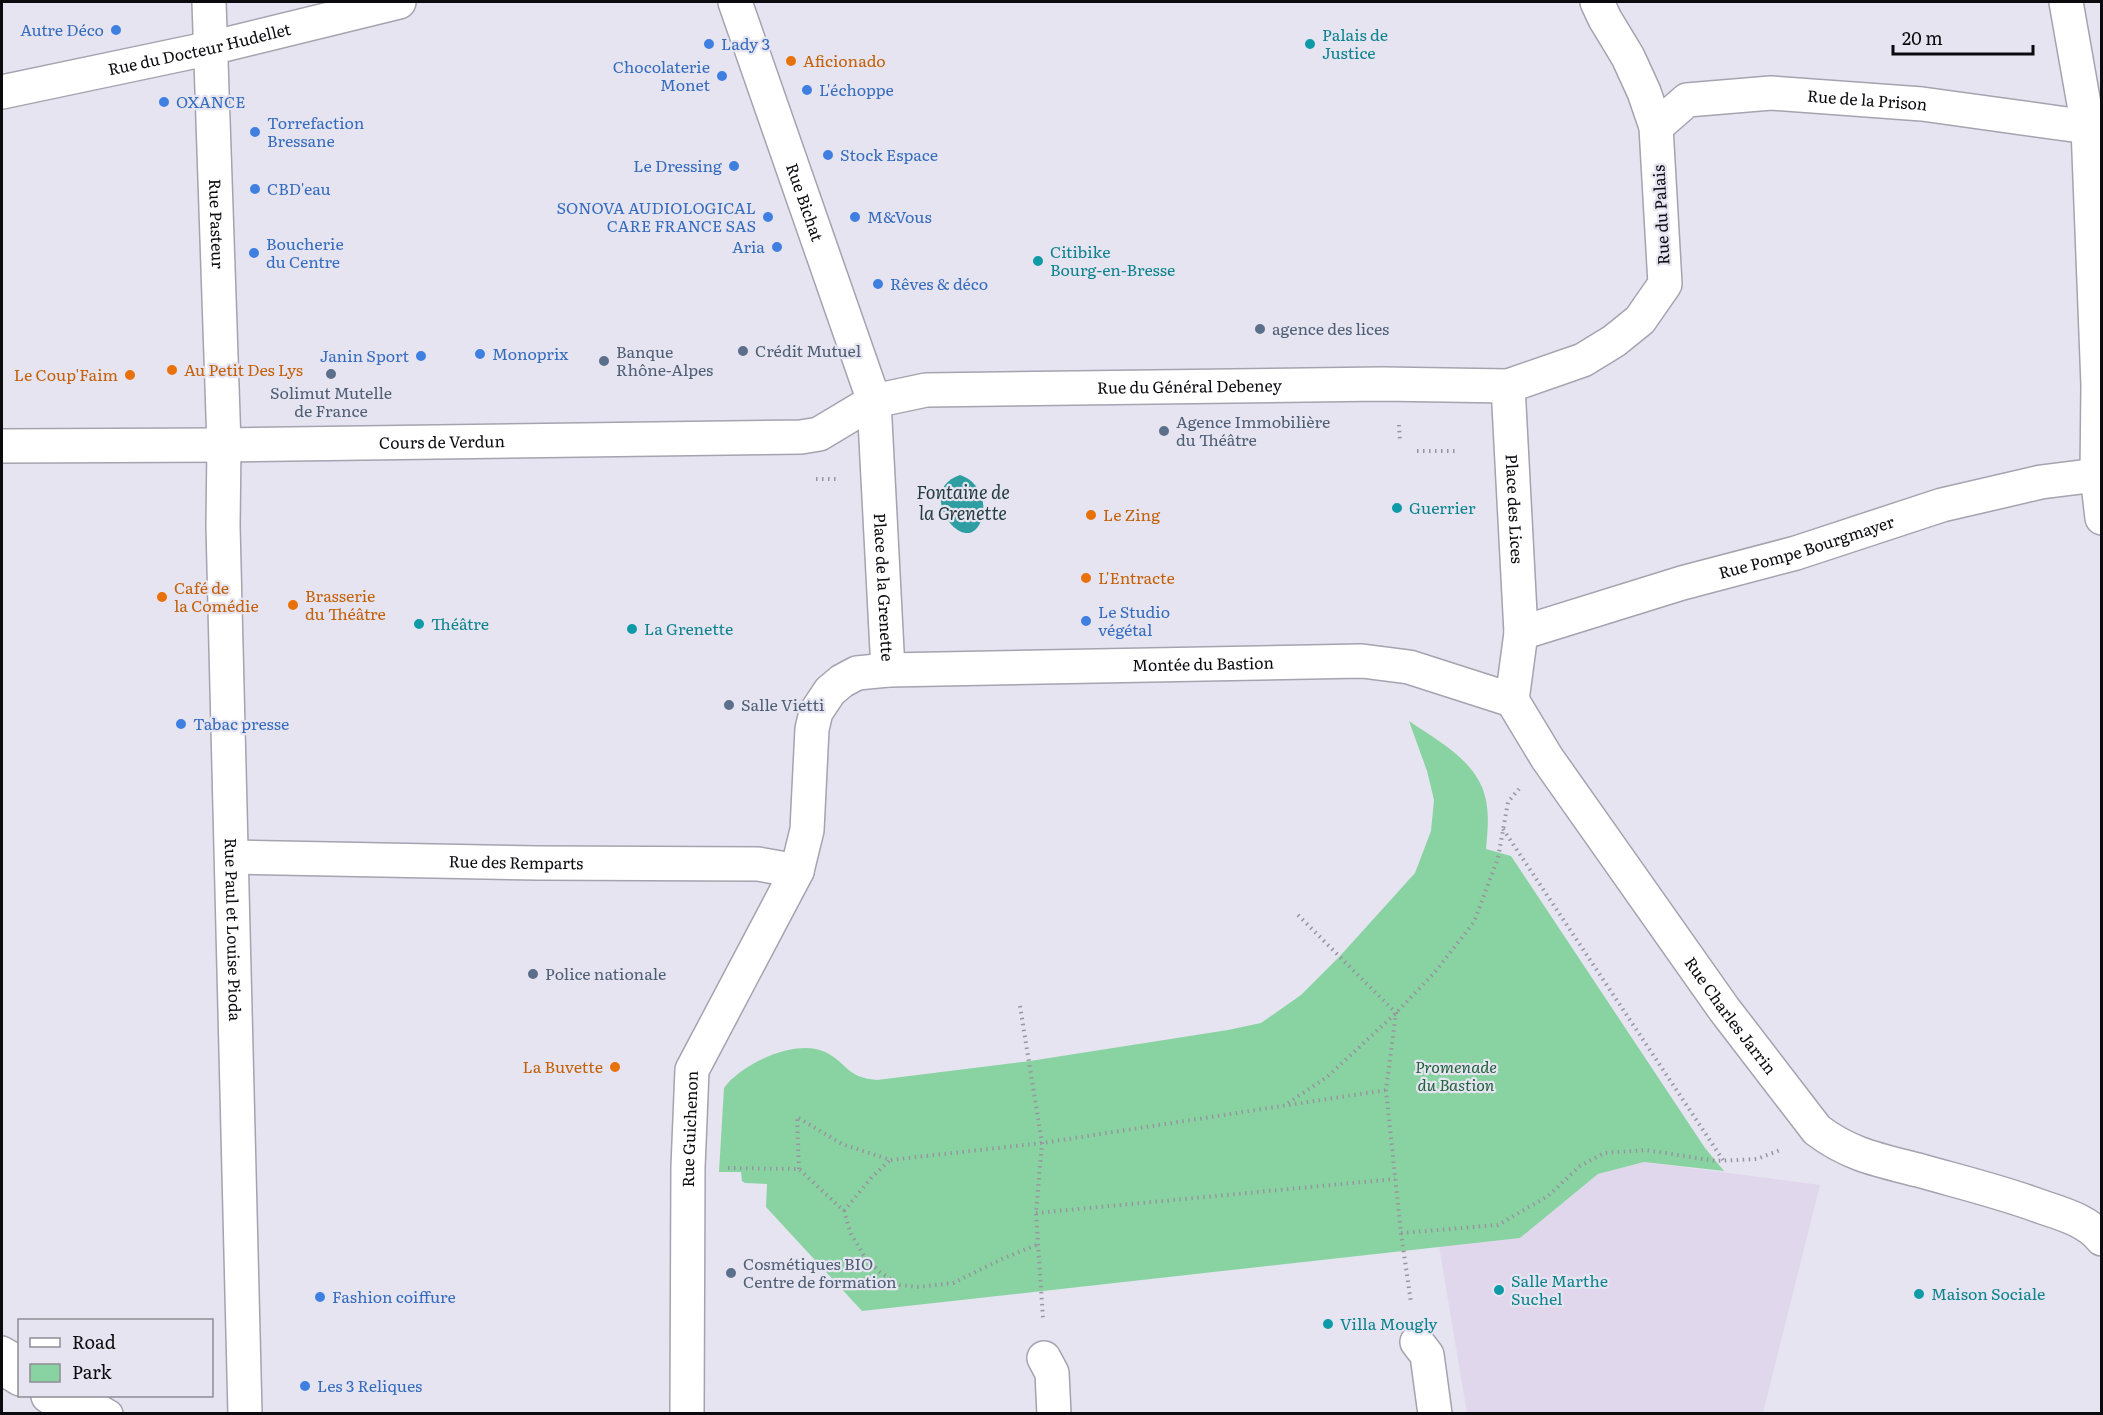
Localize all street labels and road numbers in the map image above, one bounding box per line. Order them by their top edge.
street label: Rue du Docteur Hudellet [106,16,294,80]
street label: Rue de la Prison [1806,83,1930,116]
street label: Rue Bichat [781,159,831,245]
street label: Rue du Palais [1645,164,1675,266]
street label: Rue Pasteur [204,178,231,270]
street label: Rue du Général Debeney [1097,372,1283,399]
street label: Cours de Verdun [379,428,505,454]
street label: Place des Lices [1501,453,1530,564]
street label: Rue Pompe Bourgmayer [1716,508,1898,584]
street label: Place de la Grenette [869,512,901,662]
street label: Montée du Bastion [1132,650,1275,676]
street label: Rue Paul et Louise Pioda [220,838,248,1022]
street label: Rue des Remparts [448,848,583,874]
street label: Rue Charles Jarrin [1680,951,1783,1079]
street label: Rue Guichenon [675,1070,703,1188]

